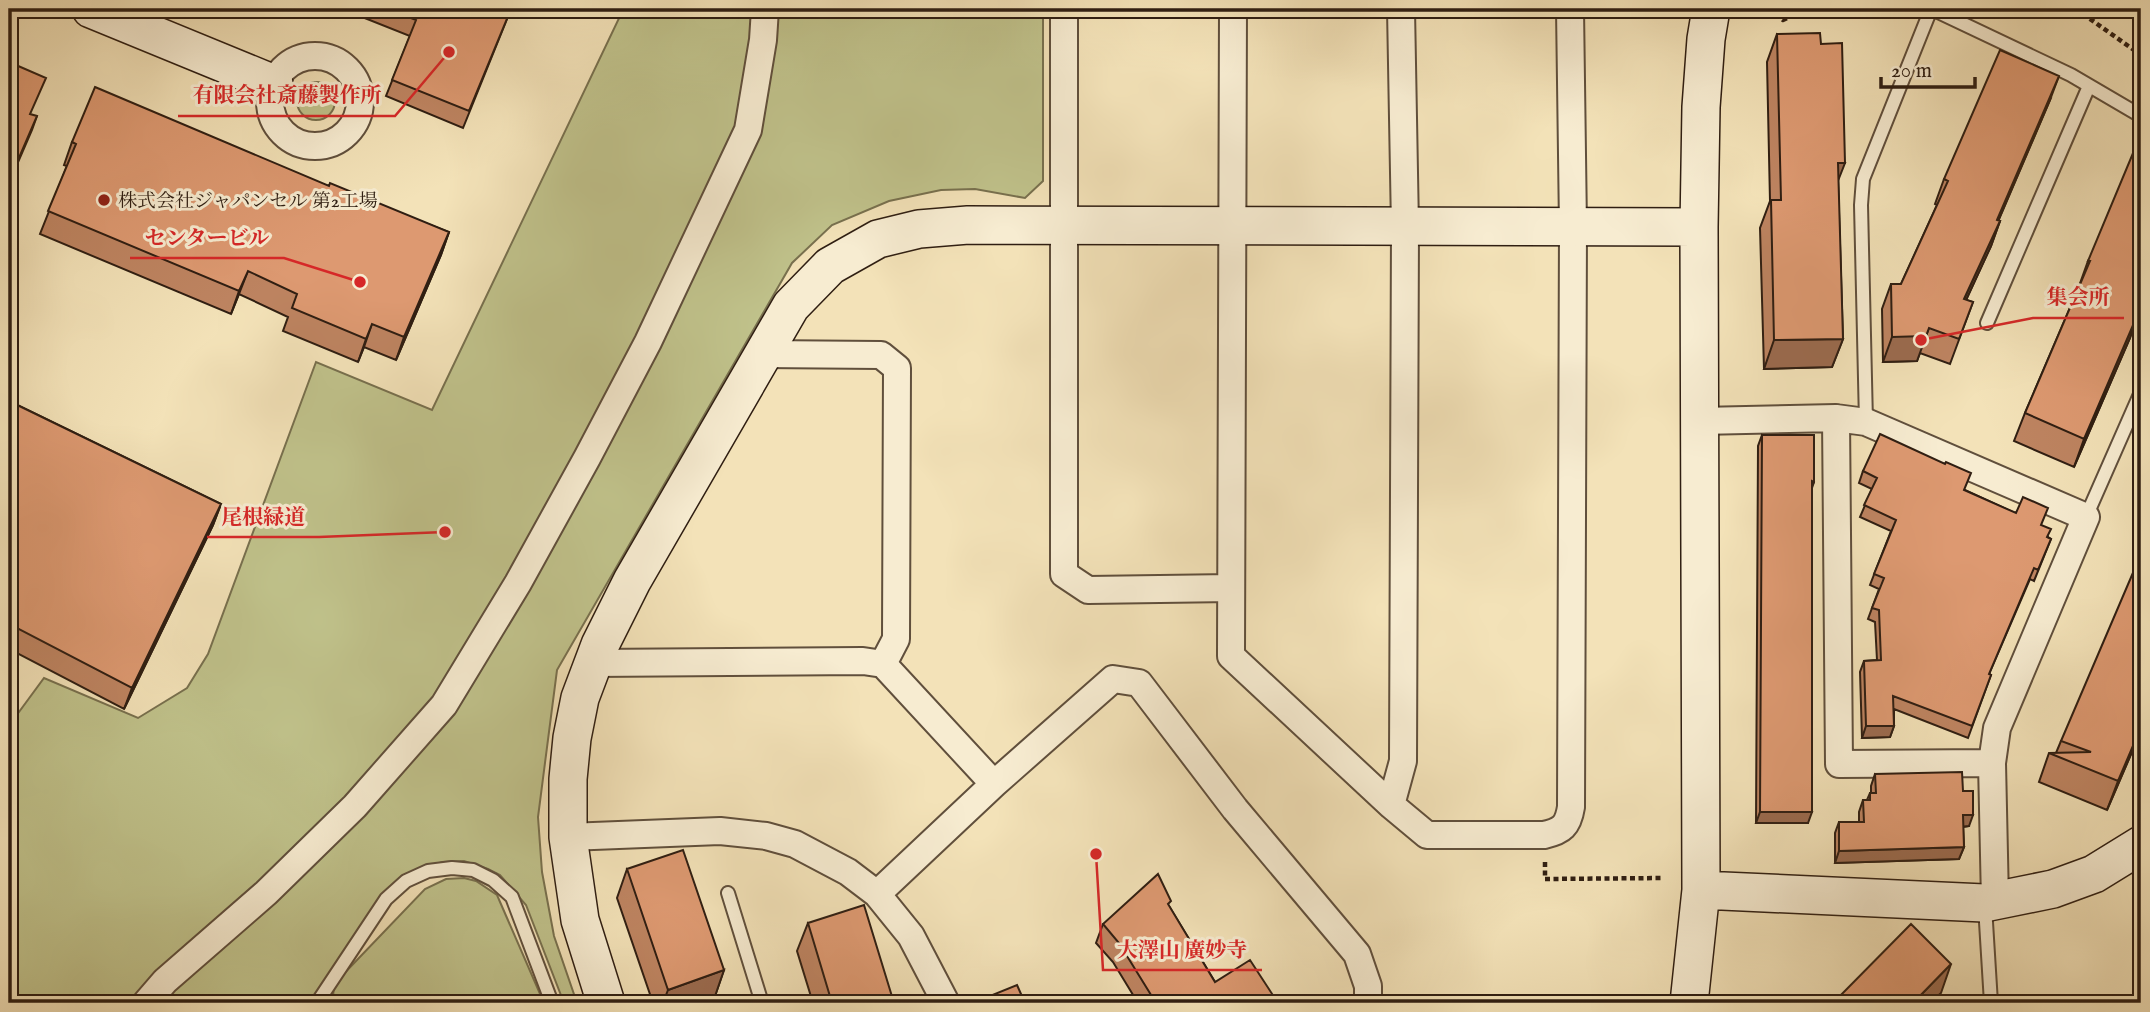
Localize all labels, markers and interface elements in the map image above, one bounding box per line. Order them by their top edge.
scale bar [1881,46,1975,90]
text: 20 m [1891,58,1932,85]
callout: 有限会社斎藤製作所 [178,74,395,116]
text: 有限会社斎藤製作所 [193,83,382,110]
place label: 株式会社ジャパンセル 第2工場 [118,190,378,214]
marker: 株式会社ジャパンセル 第2工場 [96,192,112,208]
callout: センタービル [130,216,284,258]
text: センタービル [144,226,270,253]
callout: 集会所 [2033,276,2124,318]
text: 集会所 [2047,285,2110,312]
callout: 尾根緑道 [207,495,319,537]
text: 尾根緑道 [221,505,305,532]
callout: 大澤山 廣妙寺 [1103,928,1262,970]
text: 大澤山 廣妙寺 [1117,938,1247,965]

